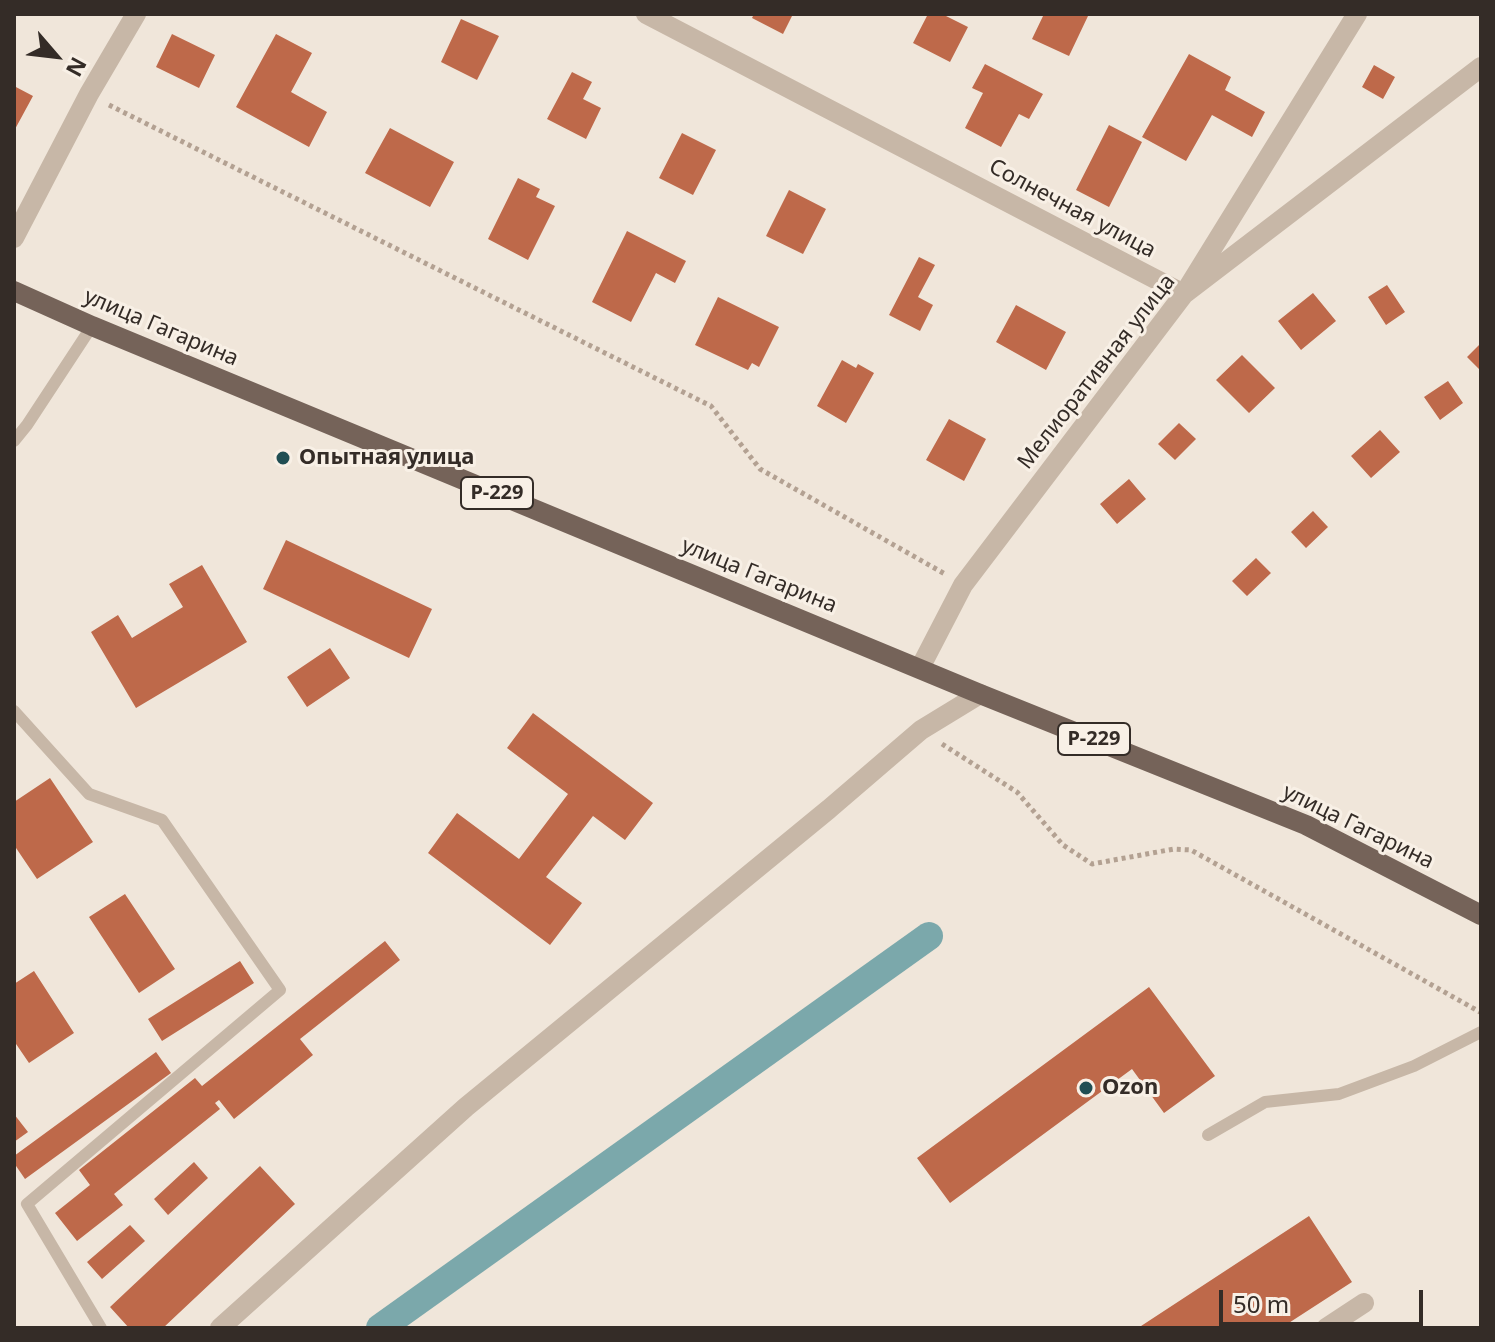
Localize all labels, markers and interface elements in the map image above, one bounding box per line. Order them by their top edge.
north arrow [16,16,96,96]
text: N [60,52,95,82]
street label: Солнечная улица [984,154,1160,264]
street label: Мелиоративная улица [1013,269,1181,475]
street label: улица Гагарина [80,284,242,372]
place label: Опытная улица [299,445,474,471]
marker: Опытная улица [274,449,292,467]
road number: Р-229 [461,477,533,509]
street label: улица Гагарина [677,533,841,619]
road number: Р-229 [1058,723,1130,755]
street label: улица Гагарина [1278,779,1438,875]
place label: Ozon [1102,1075,1158,1101]
marker: Ozon [1077,1079,1095,1097]
scale bar [1223,1274,1427,1324]
text: 50 m [1233,1287,1289,1320]

